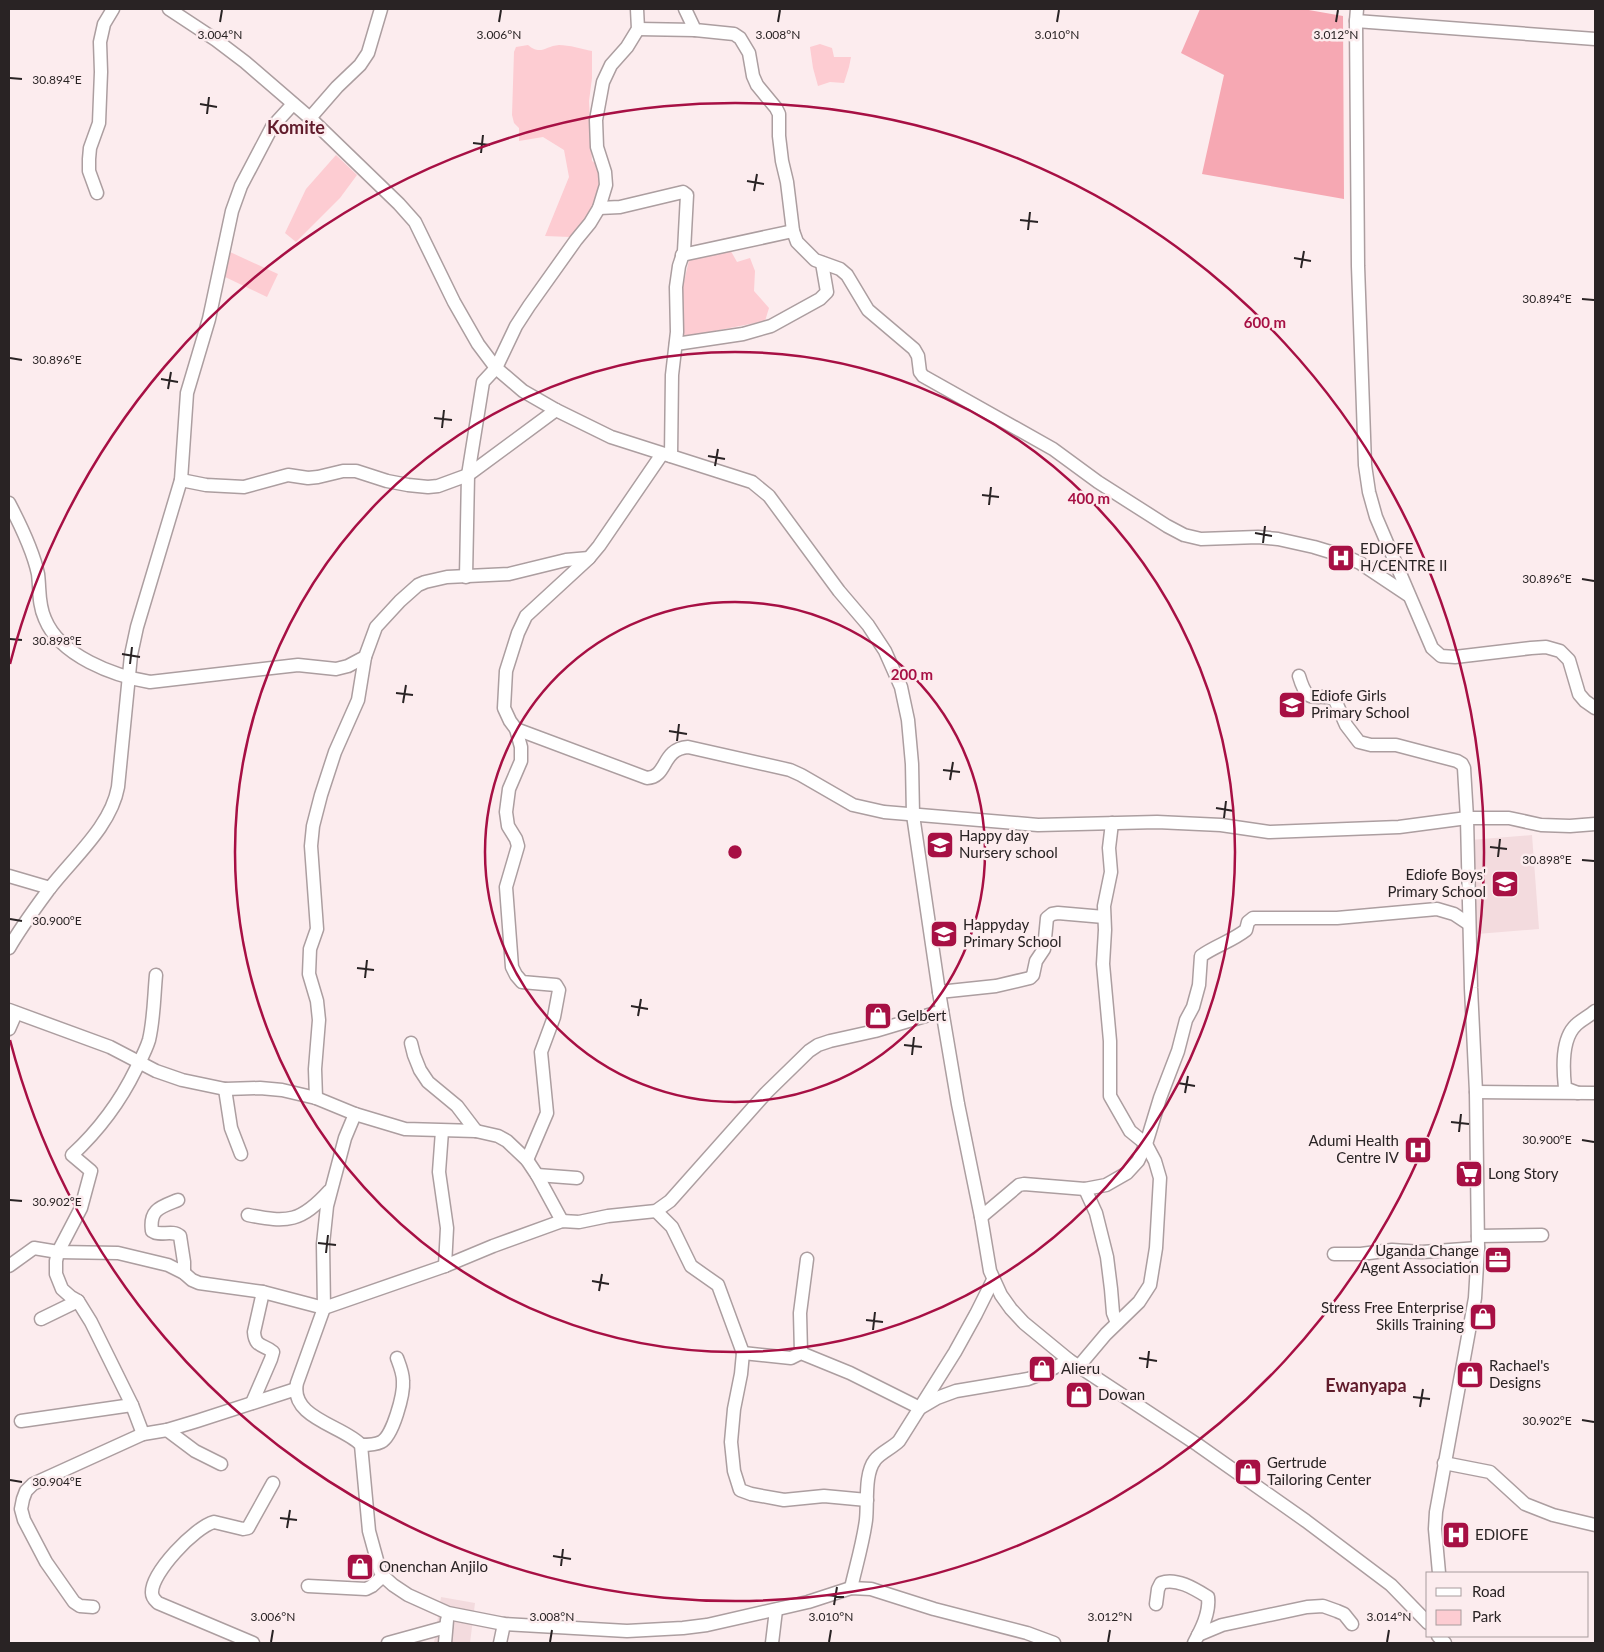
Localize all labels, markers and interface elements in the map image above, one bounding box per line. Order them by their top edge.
text: 3.004°N [198,27,242,42]
text: 3.006°N [477,27,521,42]
text: 3.008°N [756,27,800,42]
text: 3.010°N [1035,27,1079,42]
text: 3.012°N [1314,27,1358,42]
text: 30.894°E [32,72,82,87]
district label: Komite [267,116,325,138]
text: 30.894°E [1522,291,1572,306]
text: 600 m [1244,313,1286,331]
text: 30.896°E [32,352,82,367]
text: 400 m [1068,489,1110,507]
place label: EDIOFE H/CENTRE II [1360,539,1447,574]
hospital icon: EDIOFE H/CENTRE II [1326,543,1356,573]
text: 30.896°E [1522,571,1572,586]
text: 30.898°E [32,633,82,648]
text: 200 m [891,665,933,683]
place label: Ediofe Girls Primary School [1311,686,1410,721]
school or university icon: Ediofe Girls Primary School [1277,690,1307,720]
place label: Happy day Nursery school [959,826,1058,861]
school or university icon: Happy day Nursery school [925,830,955,860]
centre of rings [726,843,744,861]
text: 30.898°E [1522,852,1572,867]
place label: Ediofe Boys' Primary School [1387,865,1486,900]
school or university icon: Ediofe Boys' Primary School [1490,869,1520,899]
text: 30.900°E [32,913,82,928]
place label: Happyday Primary School [963,915,1062,950]
school or university icon: Happyday Primary School [929,919,959,949]
shop icon: Gelbert [863,1001,893,1031]
place label: Gelbert [897,1006,947,1024]
place label: Adumi Health Centre IV [1309,1131,1400,1166]
text: 30.900°E [1522,1132,1572,1147]
hospital icon: Adumi Health Centre IV [1403,1135,1433,1165]
supermarket icon: Long Story [1454,1159,1484,1189]
place label: Long Story [1488,1164,1559,1182]
text: 30.902°E [32,1194,82,1209]
place label: Uganda Change Agent Association [1360,1241,1479,1276]
office icon: Uganda Change Agent Association [1483,1245,1513,1275]
place label: Stress Free Enterprise Skills Training [1321,1298,1464,1333]
shop icon: Stress Free Enterprise Skills Training [1468,1302,1498,1332]
shop icon: Alieru [1027,1354,1057,1384]
place label: Rachael's Designs [1489,1356,1550,1391]
place label: Alieru [1061,1359,1100,1377]
shop icon: Rachael's Designs [1455,1360,1485,1390]
district label: Ewanyapa [1325,1374,1407,1396]
shop icon: Dowan [1064,1380,1094,1410]
place label: Dowan [1098,1385,1145,1403]
text: 30.902°E [1522,1413,1572,1428]
place label: Gertrude Tailoring Center [1267,1453,1372,1488]
shop icon: Gertrude Tailoring Center [1233,1457,1263,1487]
text: 30.904°E [32,1474,82,1489]
hospital icon: EDIOFE [1441,1520,1471,1550]
place label: EDIOFE [1475,1525,1528,1543]
shop icon: Onenchan Anjilo [345,1552,375,1582]
place label: Onenchan Anjilo [379,1557,488,1575]
legend [1426,1572,1589,1637]
text: Road [1472,1582,1505,1600]
text: Park [1472,1607,1502,1625]
text: 3.006°N [251,1609,295,1624]
text: 3.008°N [530,1609,574,1624]
text: 3.010°N [809,1609,853,1624]
text: 3.012°N [1088,1609,1132,1624]
text: 3.014°N [1367,1609,1411,1624]

